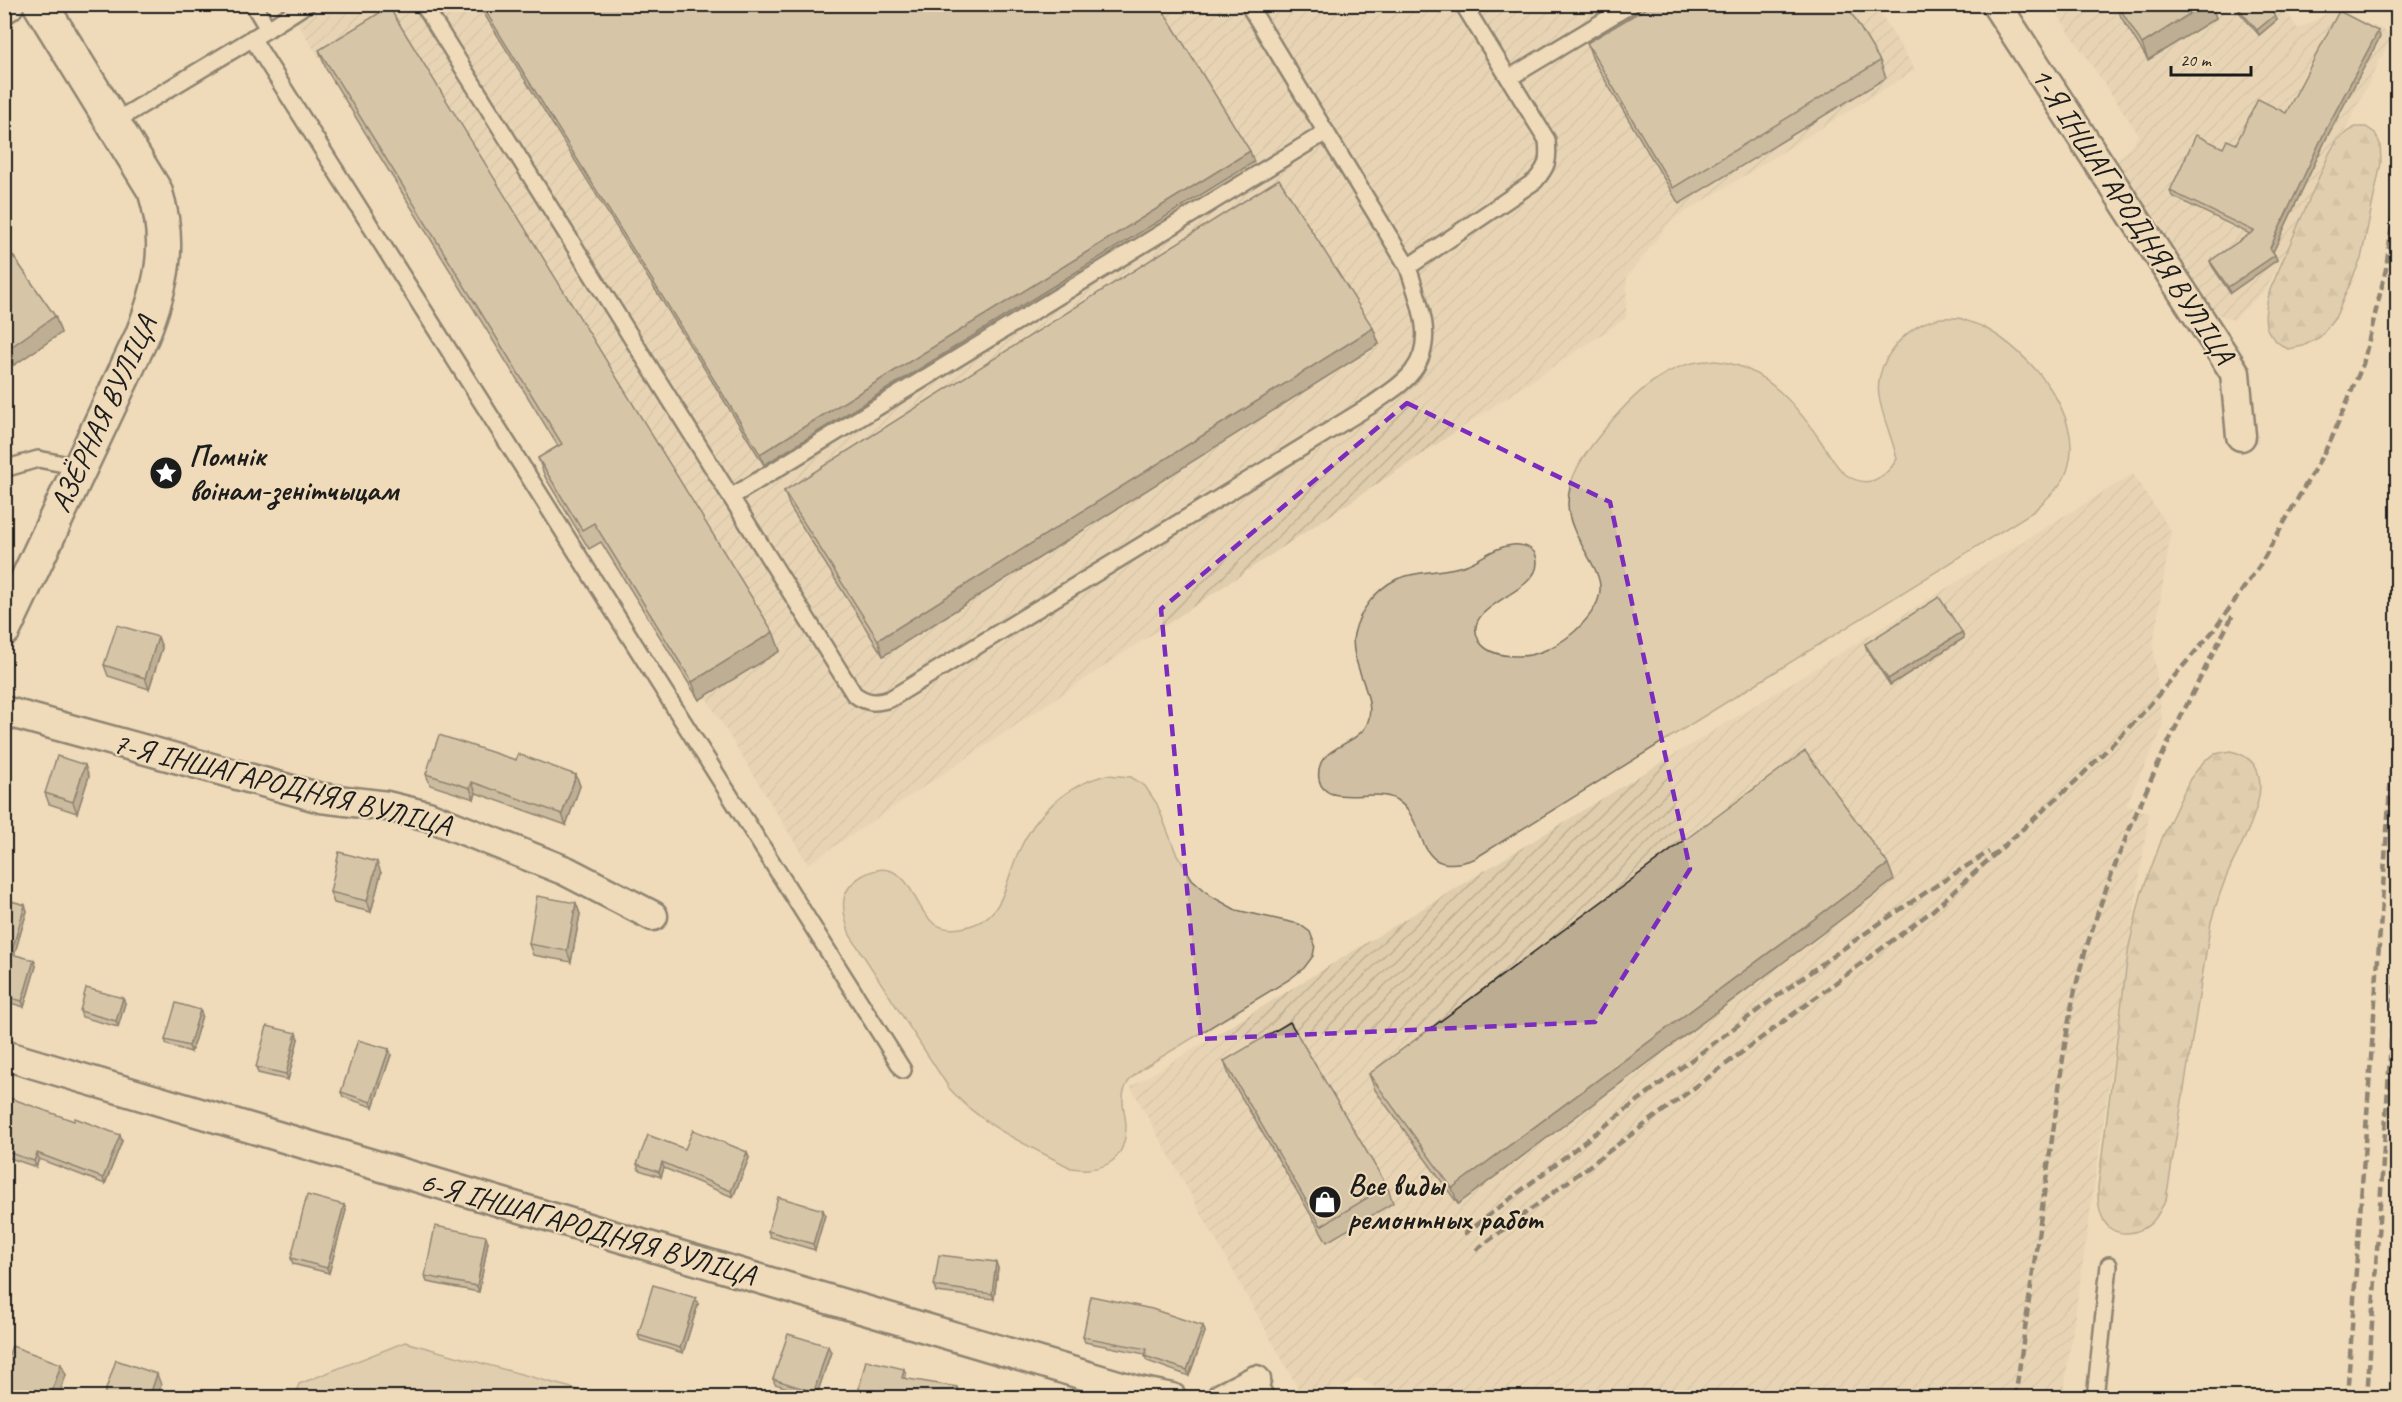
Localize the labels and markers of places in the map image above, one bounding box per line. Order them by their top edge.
place label: Помнік воінам-зенітчыцам [189,437,400,510]
place icon: Помнік воінам-зенітчыцам [148,455,184,491]
place label: Все виды ремонтных работ [1348,1166,1545,1238]
shop icon: Все виды ремонтных работ [1307,1184,1343,1220]

